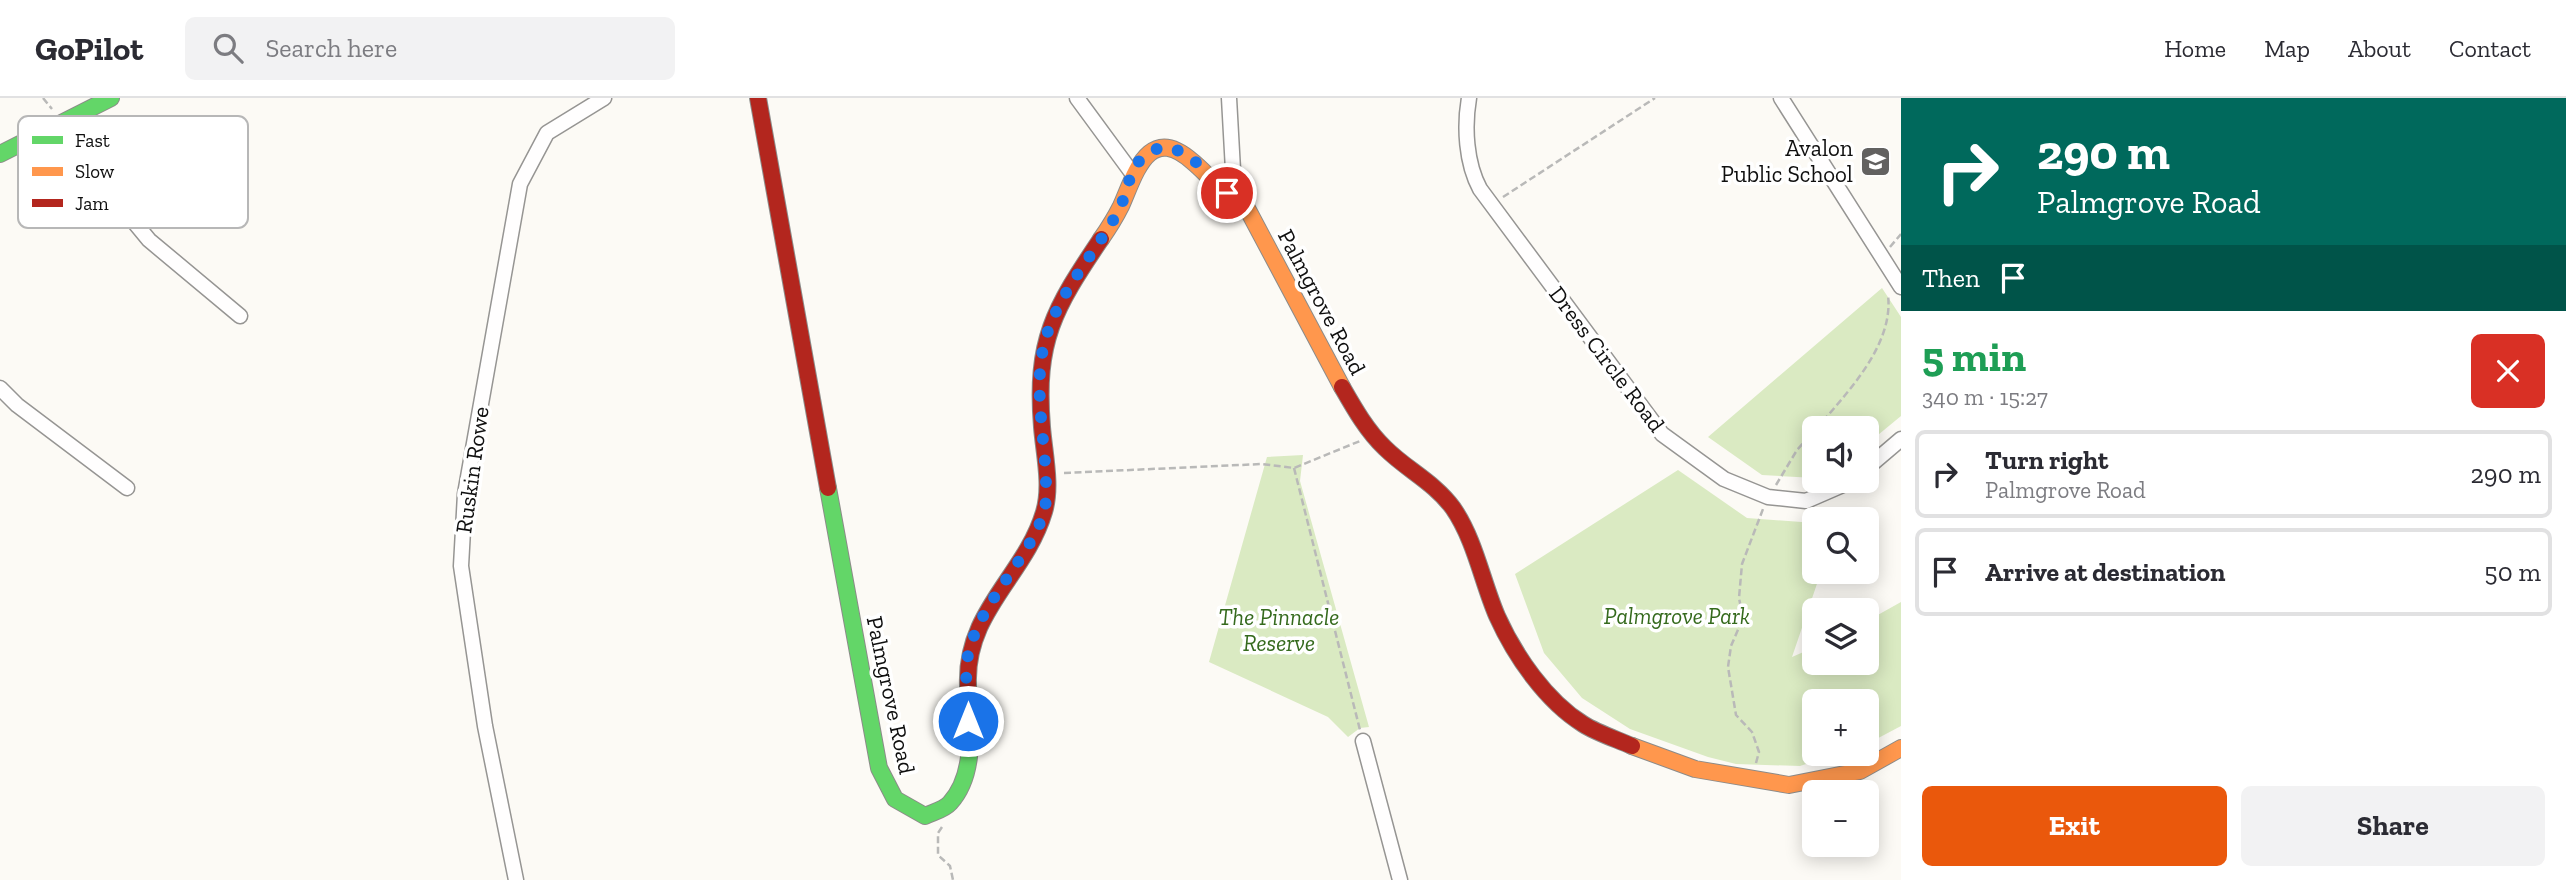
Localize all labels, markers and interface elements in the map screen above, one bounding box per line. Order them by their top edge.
search box [185,17,675,80]
text: GoPilot [35,29,143,68]
icon: search [209,29,247,67]
text: Search here [265,32,397,64]
text: Home [2164,34,2226,63]
text: Map [2264,34,2310,63]
text: About [2348,34,2411,63]
text: Contact [2449,34,2531,63]
legend [18,116,248,228]
text: 290 m [2037,123,2170,182]
icon: right [1922,126,2013,217]
text: Fast [75,129,110,152]
place label: Avalon Public School [1721,134,1853,188]
school or university icon: Avalon Public School [1859,144,1893,178]
text: Slow [75,160,115,183]
pin [1197,163,1257,223]
icon: arrive [1208,174,1246,212]
text: Palmgrove Road [2037,183,2261,221]
text: Jam [75,192,109,215]
street label: Palmgrove Road [1272,225,1372,380]
icon: arrive [1994,259,2032,297]
text: Then [1922,262,1980,294]
street label: Dress Circle Road [1543,281,1671,438]
text: 5 min [1922,331,2026,382]
button: close [2471,334,2545,408]
text: 340 m · 15:27 [1922,383,2048,411]
street label: Ruskin Rowe [449,405,495,535]
map controls [1802,416,1879,857]
button: sound [1802,416,1879,493]
text: Turn right [1985,444,2108,476]
icon: right [1926,455,1964,493]
text: 290 m [2470,458,2541,490]
text: Palmgrove Road [1985,476,2146,504]
button: search [1802,507,1879,584]
icon: arrive [1926,553,1964,591]
text: Arrive at destination [1985,556,2225,588]
text: 50 m [2484,556,2541,588]
button: layers [1802,598,1879,675]
park label: Palmgrove Park [1604,602,1750,630]
park label: The Pinnacle Reserve [1219,603,1339,657]
street label: Palmgrove Road [861,614,921,777]
position arrow [931,684,1005,758]
button: + [1802,689,1879,766]
button: − [1802,780,1879,857]
button: Exit [1922,786,2227,866]
button: Share [2241,786,2545,866]

